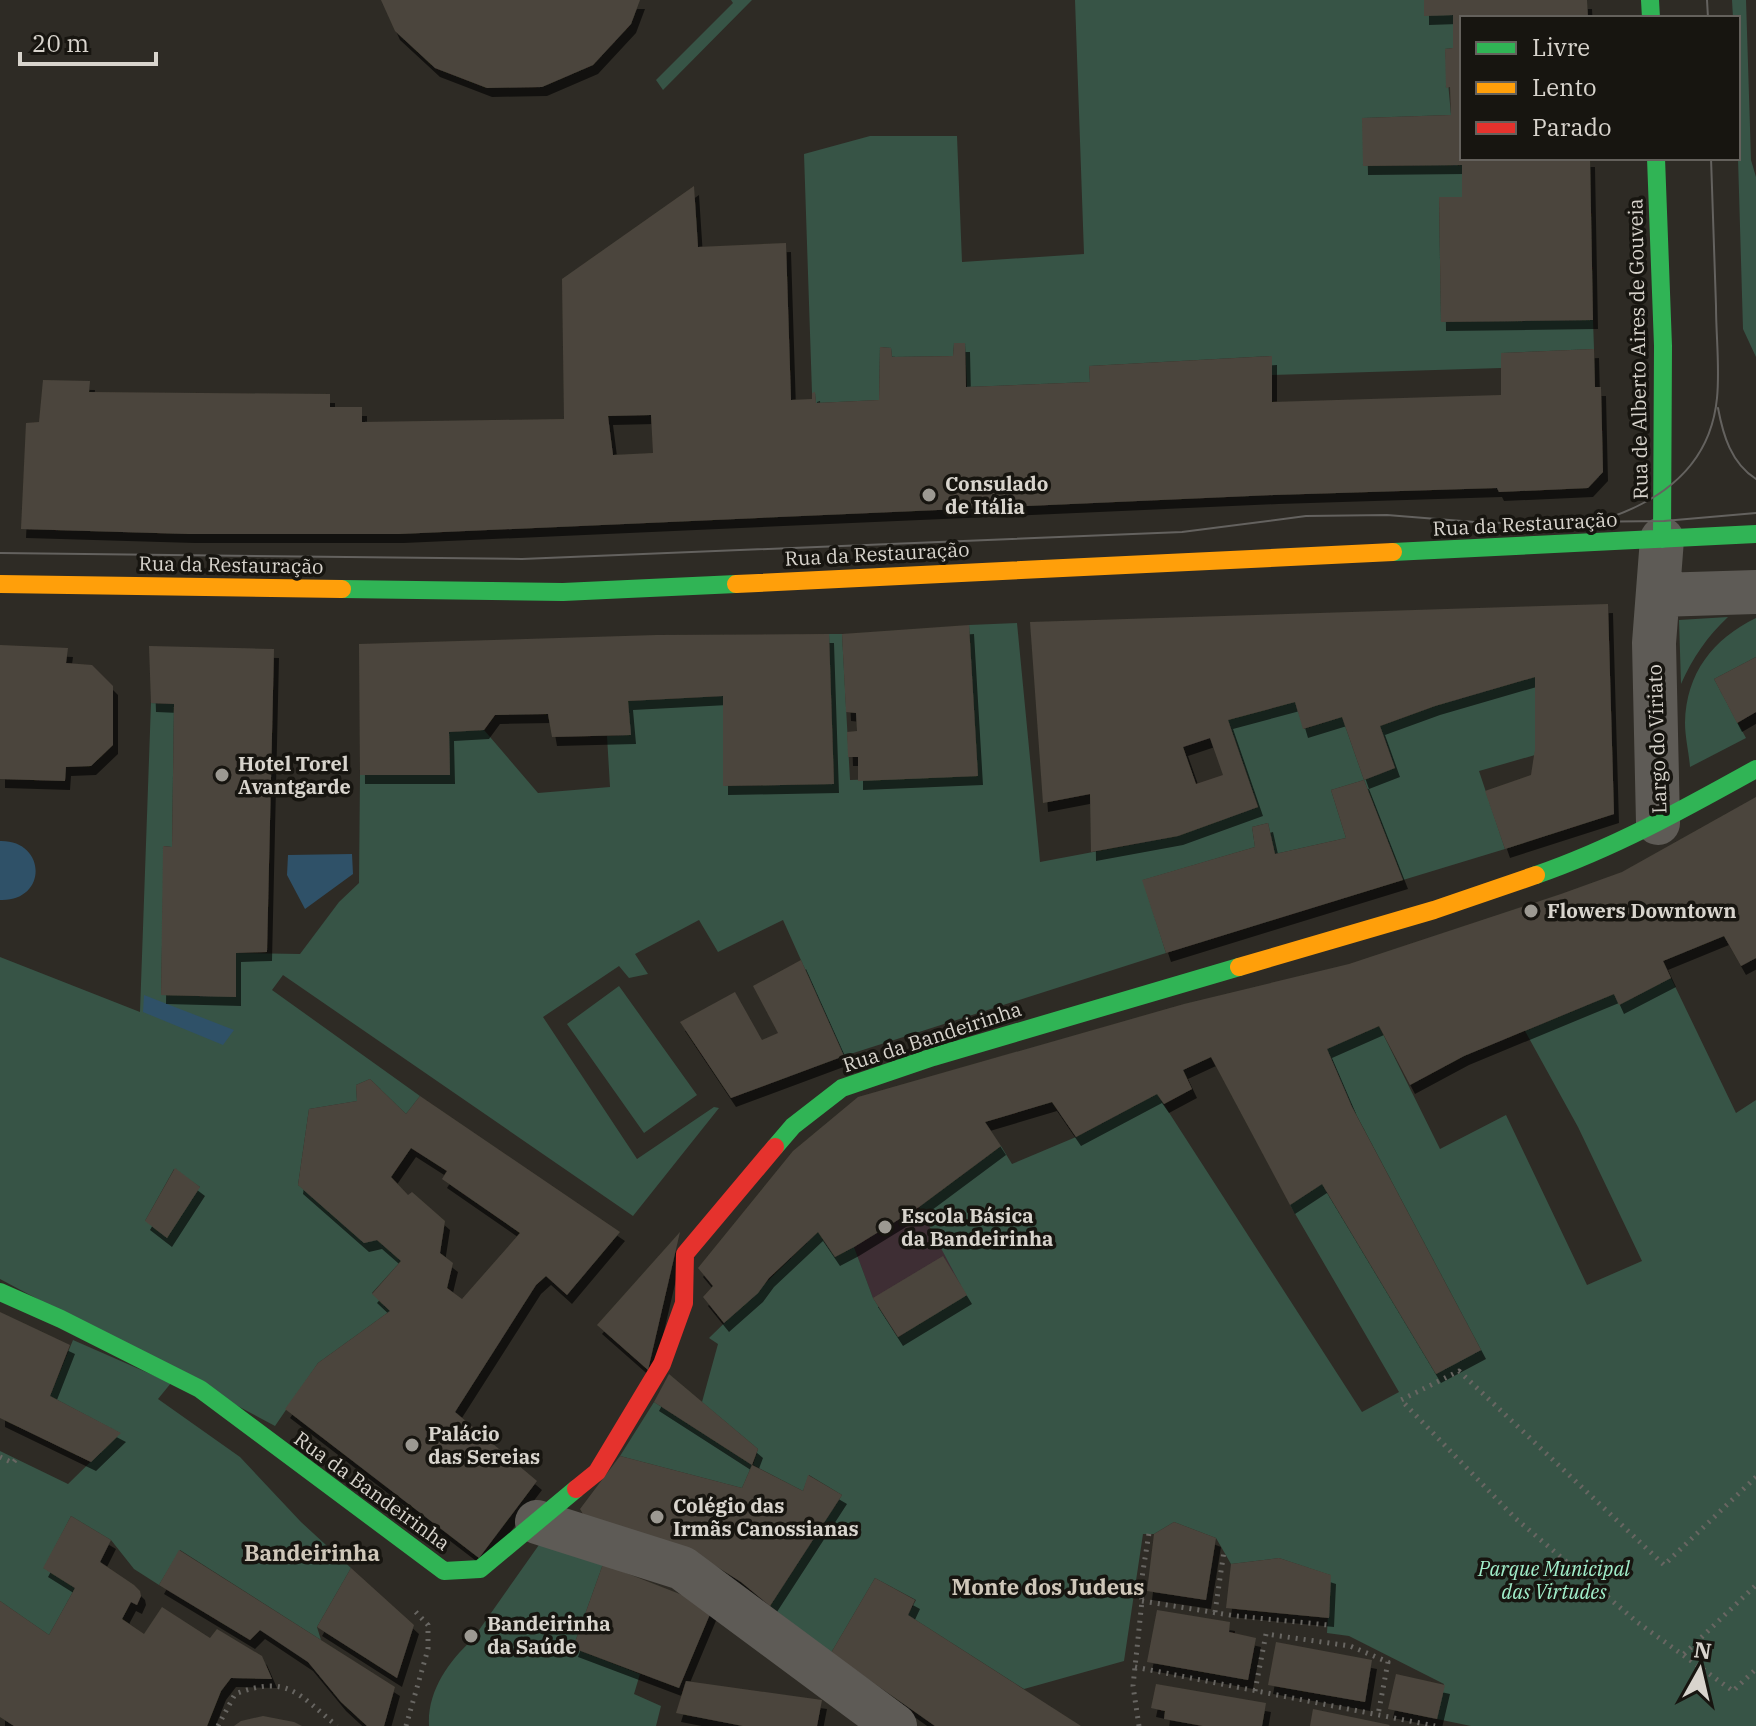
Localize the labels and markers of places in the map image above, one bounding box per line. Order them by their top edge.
place label: Consulado de Itália [945,470,1048,520]
marker: Consulado de Itália [920,486,938,504]
place label: Hotel Torel Avantgarde [238,750,351,800]
marker: Hotel Torel Avantgarde [213,766,231,784]
place label: Flowers Downtown [1547,897,1737,924]
marker: Flowers Downtown [1522,902,1540,920]
place label: Escola Básica da Bandeirinha [901,1202,1053,1252]
marker: Escola Básica da Bandeirinha [876,1218,894,1236]
place label: Palácio das Sereias [428,1420,540,1470]
marker: Palácio das Sereias [403,1436,421,1454]
place label: Colégio das Irmãs Canossianas [673,1492,859,1542]
marker: Colégio das Irmãs Canossianas [648,1508,666,1526]
place label: Bandeirinha da Saúde [487,1610,611,1660]
marker: Bandeirinha da Saúde [462,1627,480,1645]

